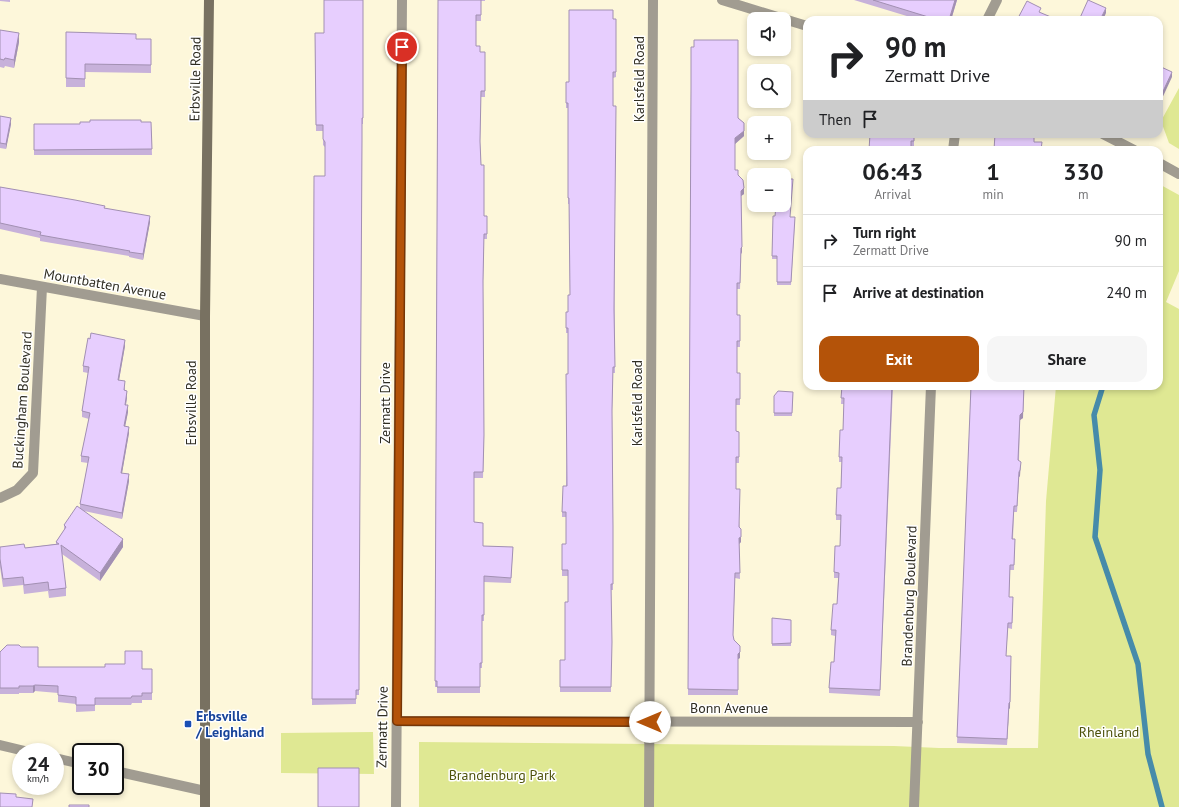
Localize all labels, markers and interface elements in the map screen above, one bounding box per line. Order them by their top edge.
map controls [747,12,791,212]
button: sound [747,12,791,56]
text: 90 m [885,28,946,65]
pin [385,30,419,64]
icon: right [819,32,871,84]
street label: Erbsville Road [185,36,205,122]
icon: arrive [391,36,413,58]
street label: Karlsfeld Road [630,36,648,122]
button: search [747,64,791,108]
text: Zermatt Drive [885,64,990,87]
icon: arrive [859,108,881,130]
text: Then [819,110,851,129]
button: + [747,116,791,160]
text: 06:43 [862,156,923,187]
text: 1 [986,156,1000,187]
text: 330 [1063,156,1104,187]
button: − [747,168,791,212]
text: Arrival [875,186,911,203]
text: min [982,186,1004,203]
text: m [1078,186,1089,203]
text: Turn right [853,223,916,242]
icon: right [819,230,841,252]
text: 90 m [1114,231,1147,250]
text: Zermatt Drive [853,242,929,259]
street label: Mountbatten Avenue [42,264,168,304]
icon: arrive [819,282,841,304]
text: Arrive at destination [853,283,984,302]
text: 240 m [1106,283,1147,302]
street label: Buckingham Boulevard [8,331,36,469]
button: Exit [819,336,979,382]
button: Share [987,336,1147,382]
street label: Karlsfeld Road [628,360,646,446]
street label: Erbsville Road [182,361,200,445]
street label: Zermatt Drive [376,362,394,444]
street label: Brandenburg Boulevard [898,525,920,667]
street label: Zermatt Drive [372,686,392,768]
street label: Bonn Avenue [690,699,768,717]
position arrow [629,701,671,743]
place label: Erbsville / Leighland [195,707,264,741]
marker: Erbsville / Leighland [183,719,193,729]
park label: Rheinland [1079,723,1139,741]
speed limit sign: 30 [72,743,124,795]
text: 24 [27,751,49,777]
park label: Brandenburg Park [449,766,556,784]
text: km/h [27,772,49,785]

